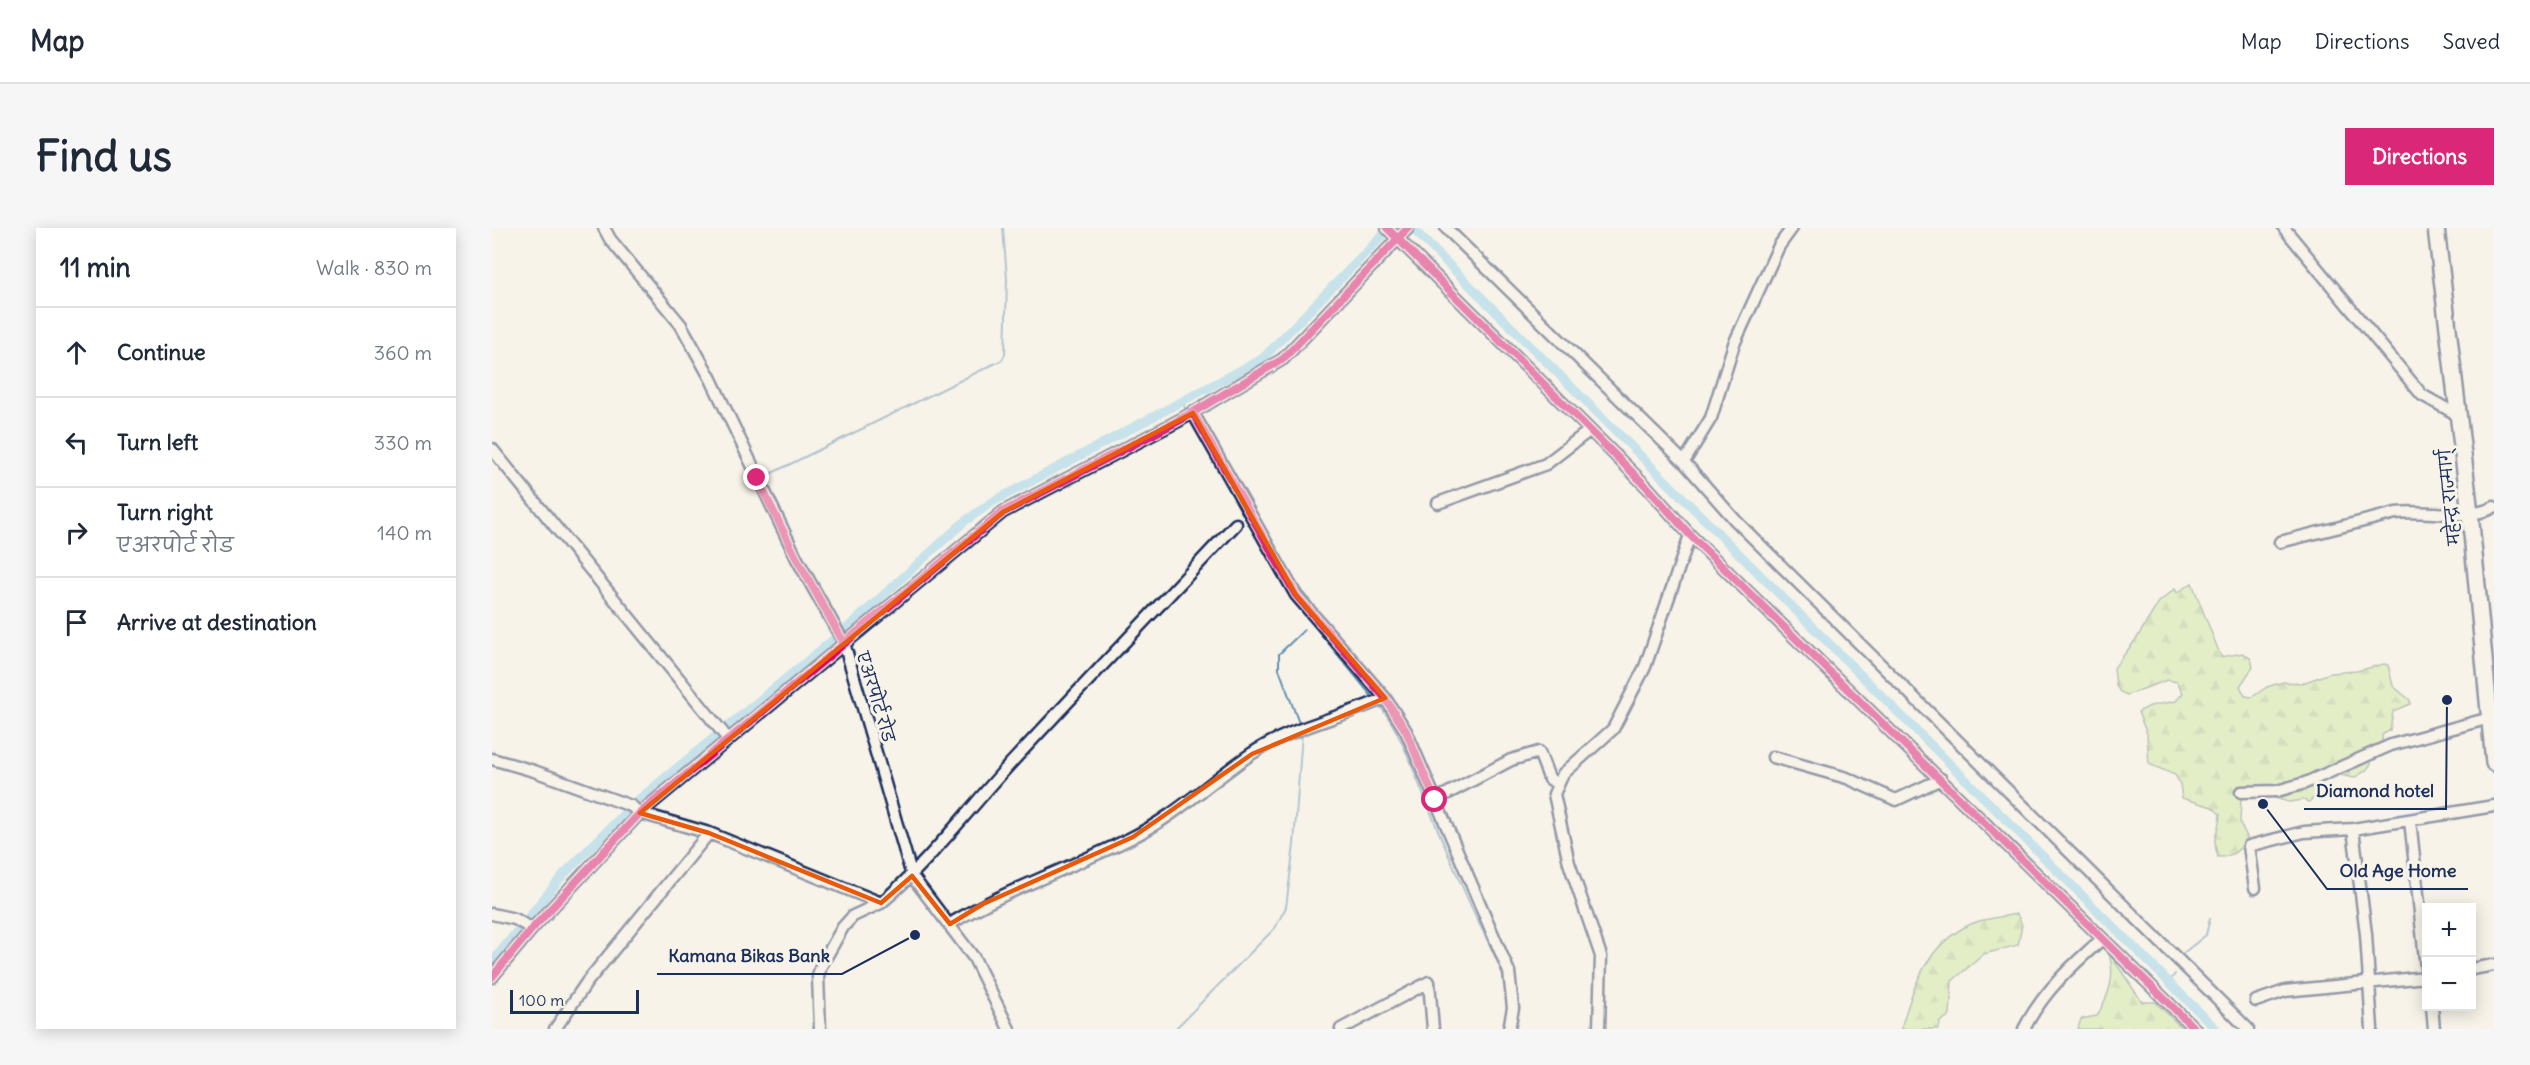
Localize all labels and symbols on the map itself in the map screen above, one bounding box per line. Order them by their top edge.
street label: महेन्द्र राज्मार्ग् [2431,447,2466,547]
route end [743,464,769,490]
street label: एअरपोर्ट रोड [852,648,901,746]
callout: Diamond hotel [2304,773,2446,809]
text: Diamond hotel [2316,779,2434,802]
route start [1421,786,1447,812]
callout: Old Age Home [2327,853,2468,889]
text: Old Age Home [2340,859,2457,882]
callout: Kamana Bikas Bank [657,938,842,974]
text: Kamana Bikas Bank [668,944,830,967]
scale bar [510,987,639,1014]

